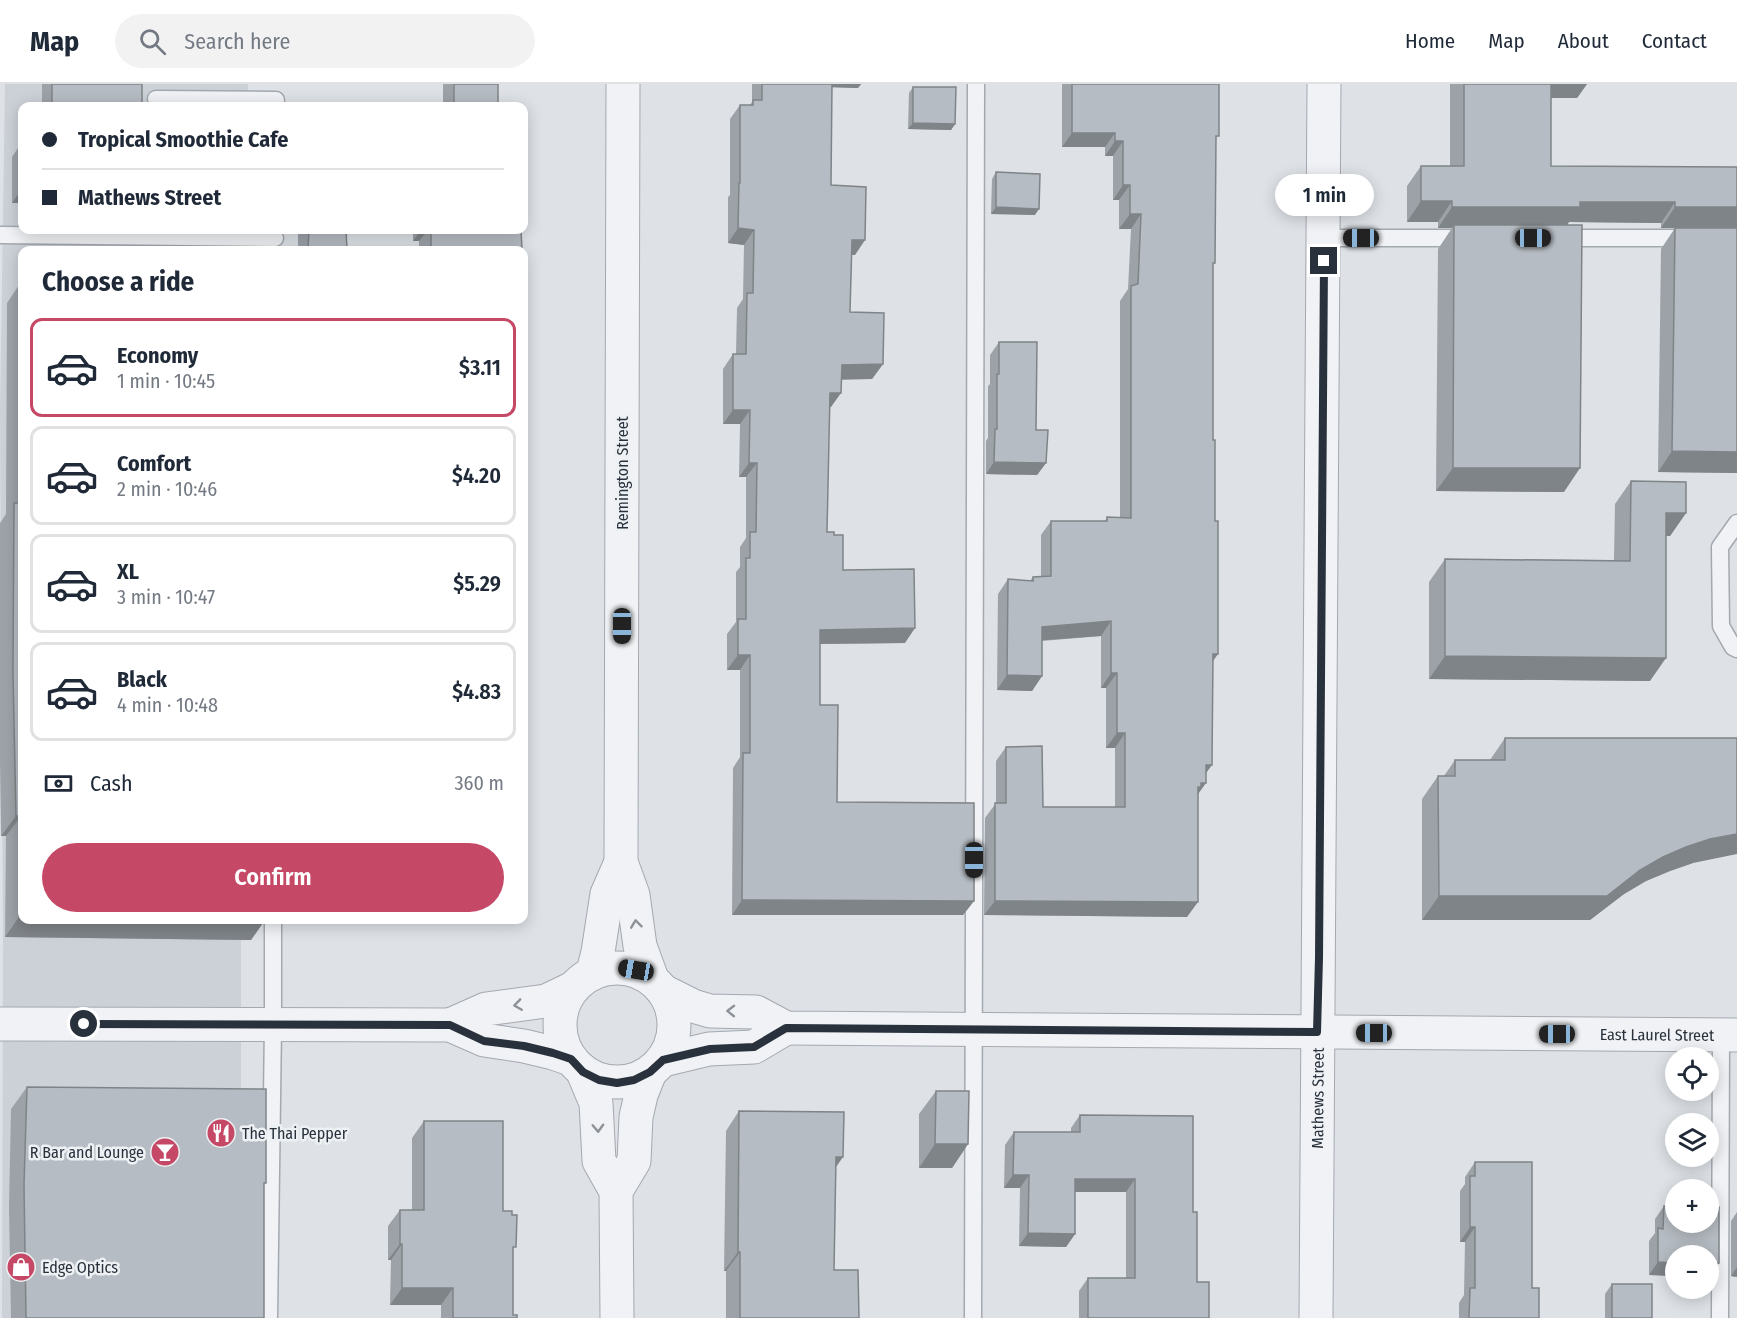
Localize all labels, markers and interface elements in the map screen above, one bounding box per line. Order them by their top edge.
search box [115,14,535,68]
text: Map [30,25,79,58]
icon: search [136,25,169,58]
text: Search here [184,28,290,55]
text: Home [1405,28,1455,54]
text: Map [1488,28,1525,54]
text: About [1558,28,1609,54]
text: Contact [1642,28,1707,54]
text: Tropical Smoothie Cafe [78,126,288,153]
callout: 1 min [1274,174,1374,216]
text: 1 min [1303,183,1346,207]
text: Mathews Street [78,184,221,211]
car [1343,229,1379,247]
car [1515,229,1551,247]
route end [1310,247,1337,274]
text: Choose a ride [42,266,194,298]
icon: car [45,341,99,395]
text: Economy [117,342,198,369]
text: $3.11 [459,354,501,381]
text: 1 min · 10:45 [117,369,215,393]
street label: Remington Street [613,415,632,530]
icon: car [45,449,99,503]
text: Comfort [117,450,191,477]
text: $4.20 [452,462,501,489]
text: 2 min · 10:46 [117,477,217,501]
icon: car [45,557,99,611]
text: XL [117,558,139,585]
text: $5.29 [453,570,501,597]
text: 3 min · 10:47 [117,585,215,609]
car [613,608,631,644]
icon: car [45,665,99,719]
text: Black [117,666,167,693]
text: $4.83 [452,678,501,705]
text: 4 min · 10:48 [117,693,218,717]
icon: cash [42,767,75,800]
text: Cash [90,770,133,797]
text: 360 m [455,771,504,795]
car [965,842,983,878]
button: Confirm [42,843,504,912]
one-way arrow [630,919,643,928]
car [617,958,655,982]
one-way arrow [513,999,522,1011]
one-way arrow [726,1005,735,1018]
route start [70,1010,97,1037]
car [1356,1024,1392,1042]
street label: East Laurel Street [1600,1024,1715,1044]
car [1539,1025,1575,1043]
street label: Mathews Street [1308,1047,1327,1149]
map controls [1665,1047,1719,1299]
button: locate [1665,1047,1719,1101]
button: layers [1665,1113,1719,1167]
restaurant icon: The Thai Pepper [205,1117,237,1149]
one-way arrow [592,1123,605,1132]
place label: The Thai Pepper [242,1124,348,1143]
bar icon: R Bar and Lounge [149,1136,181,1168]
place label: R Bar and Lounge [30,1143,144,1162]
button: + [1665,1179,1719,1233]
button: − [1665,1245,1719,1299]
shop icon: Edge Optics [5,1251,37,1283]
place label: Edge Optics [42,1258,118,1277]

